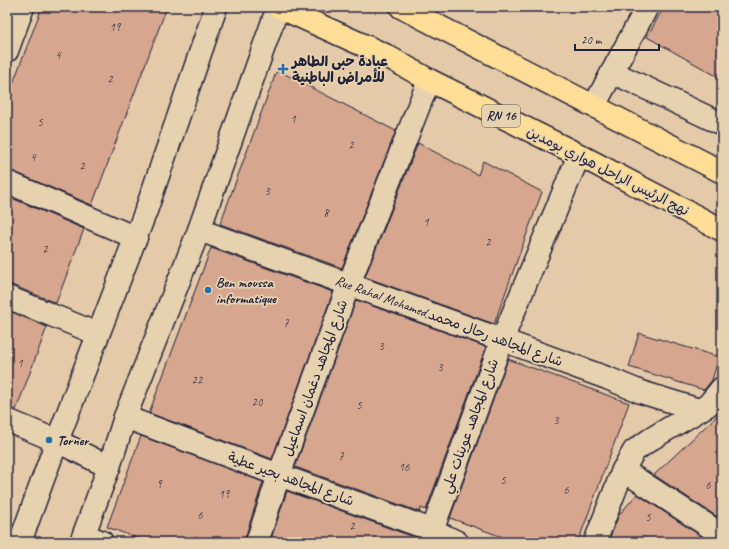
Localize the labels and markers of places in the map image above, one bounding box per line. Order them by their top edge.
place label: عيادة حبى الطاهر للأمراض الباطنية [290,53,388,86]
marker: عيادة حبى الطاهر للأمراض الباطنية [277,63,289,75]
place label: Ben moussa informatique [216,274,277,307]
marker: Ben moussa informatique [203,285,213,295]
place label: Torner [57,432,90,449]
marker: Torner [44,435,54,445]

